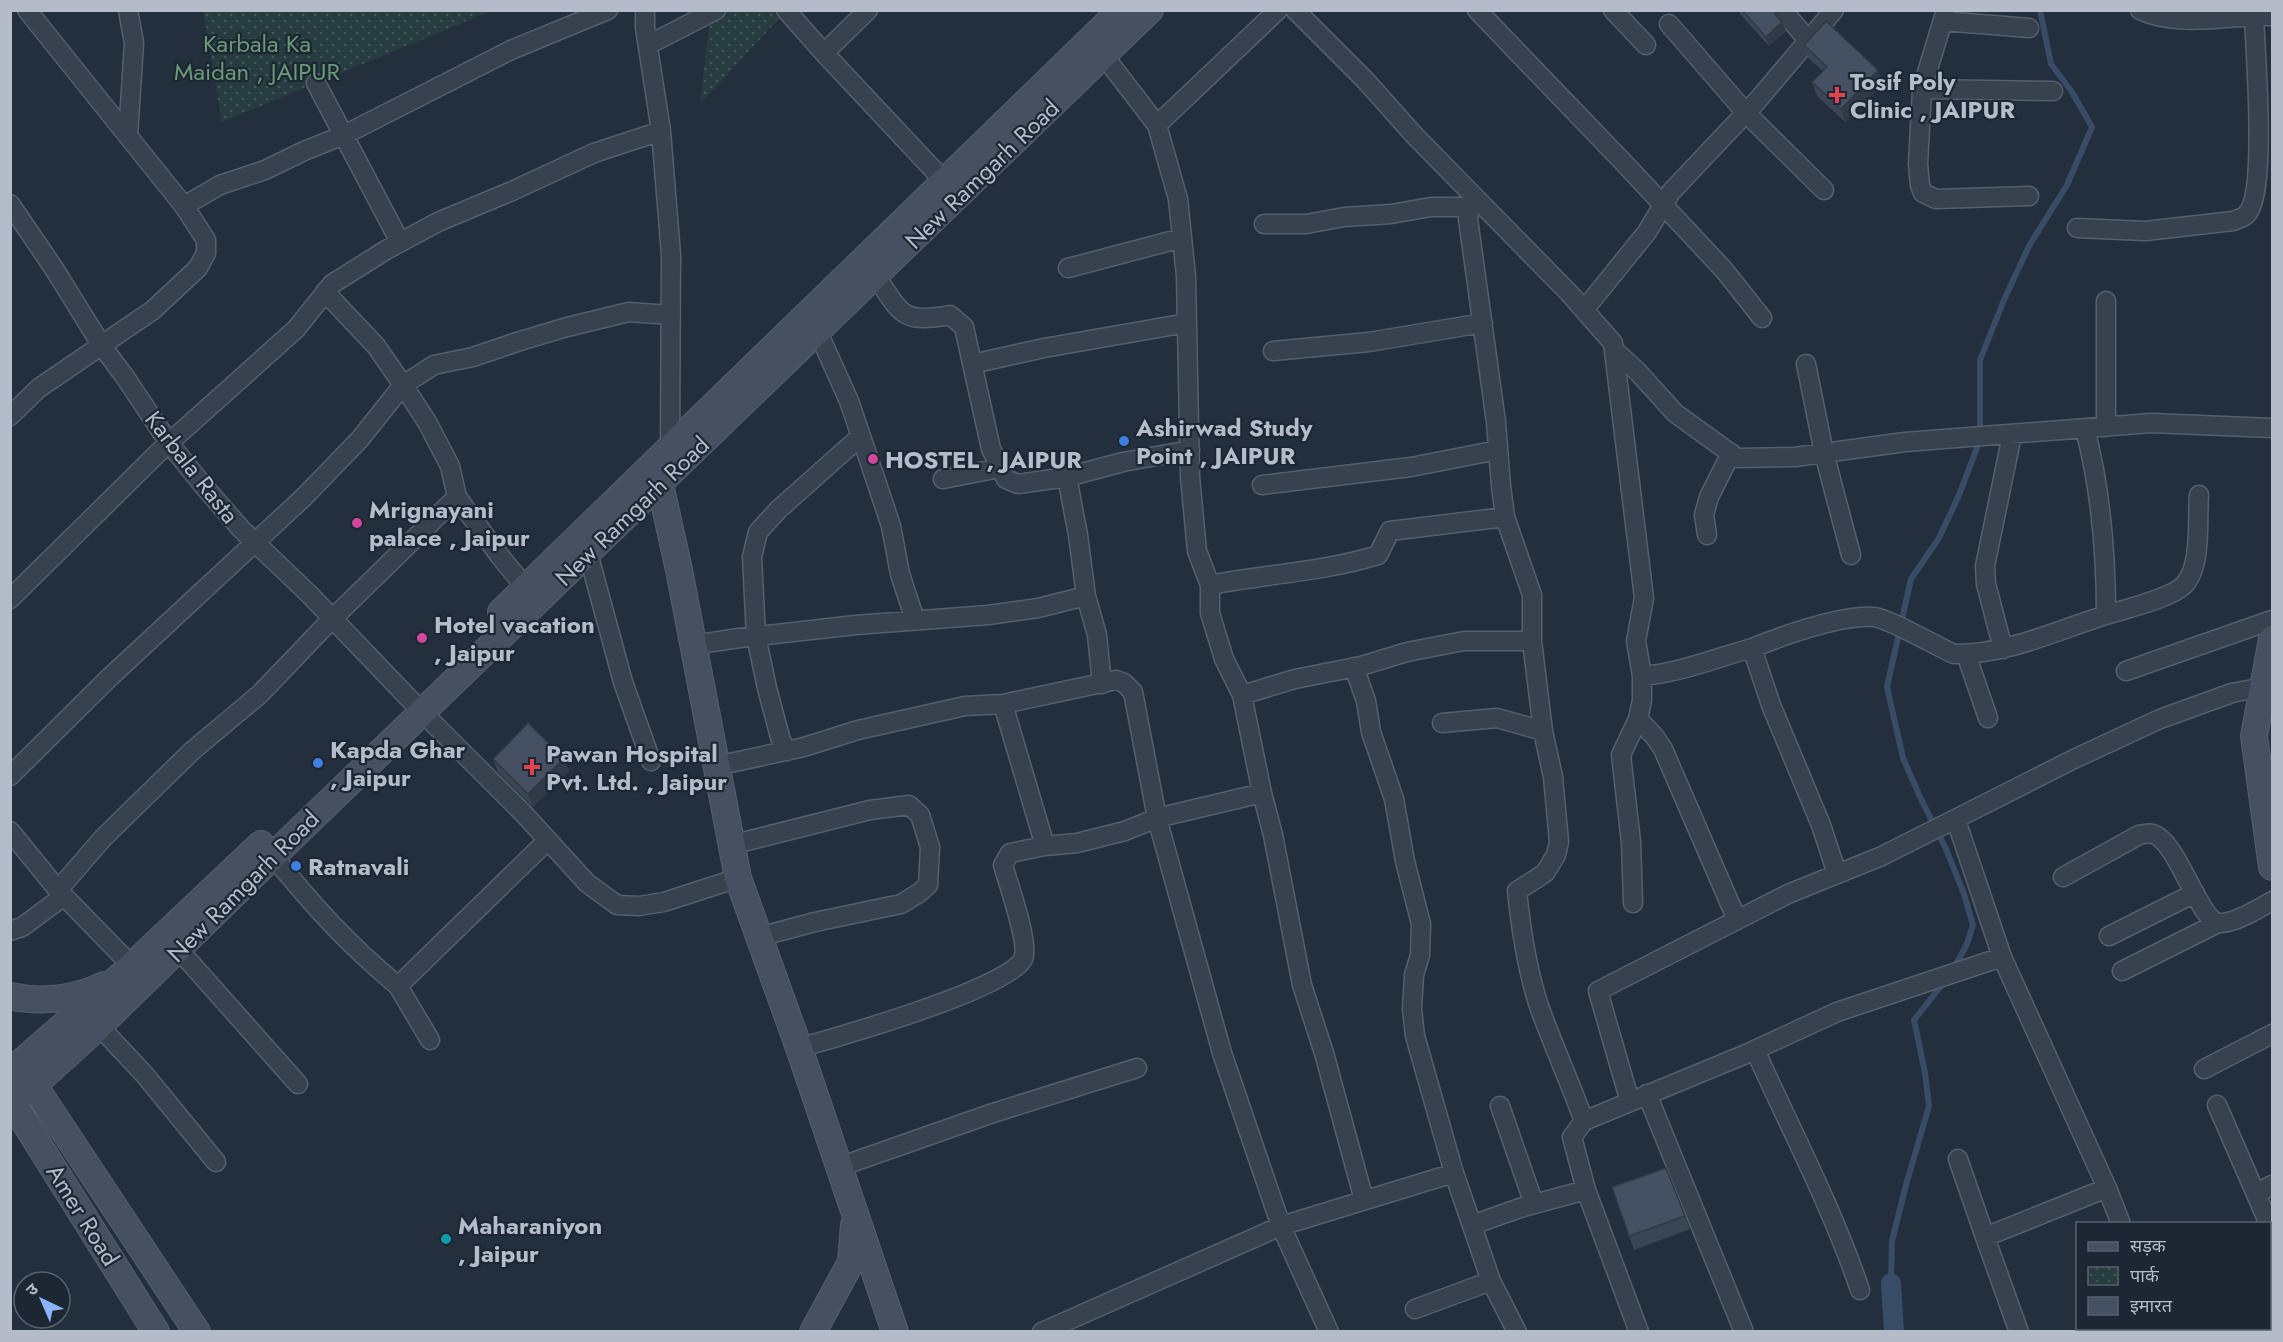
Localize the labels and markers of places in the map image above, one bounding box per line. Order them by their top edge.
place label: Tosif Poly Clinic , JAIPUR [1850,64,2015,127]
marker: Tosif Poly Clinic , JAIPUR [1828,86,1846,104]
place label: Ashirwad Study Point , JAIPUR [1135,410,1313,473]
marker: Ashirwad Study Point , JAIPUR [1117,434,1131,448]
place label: HOSTEL , JAIPUR [885,442,1082,477]
marker: HOSTEL , JAIPUR [866,452,880,466]
place label: Mrignayani palace , Jaipur [369,492,530,555]
marker: Mrignayani palace , Jaipur [350,516,364,530]
place label: Hotel vacation , Jaipur [434,607,595,670]
marker: Hotel vacation , Jaipur [415,631,429,645]
place label: Kapda Ghar , Jaipur [330,732,466,795]
place label: Pawan Hospital Pvt. Ltd. , Jaipur [546,736,727,799]
marker: Kapda Ghar , Jaipur [311,756,325,770]
marker: Pawan Hospital Pvt. Ltd. , Jaipur [523,758,541,776]
place label: Ratnavali [308,849,409,884]
marker: Ratnavali [289,859,303,873]
place label: Maharaniyon , Jaipur [458,1208,602,1271]
marker: Maharaniyon , Jaipur [439,1232,453,1246]

